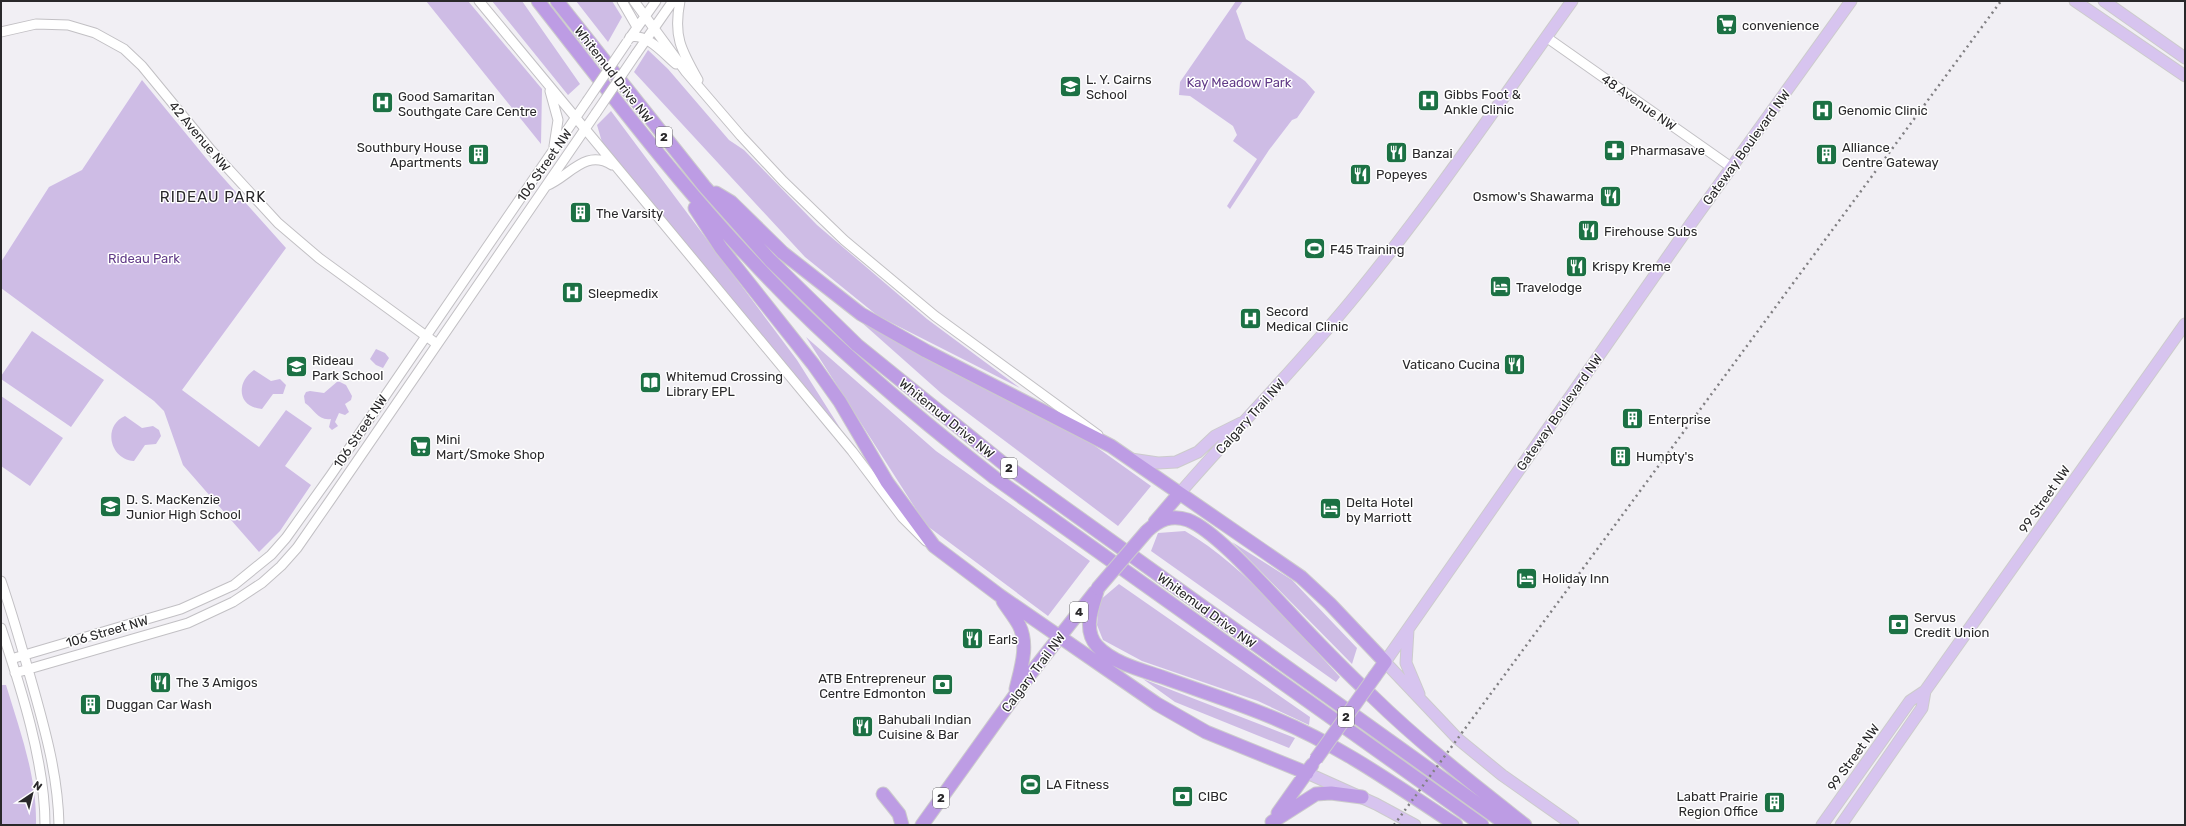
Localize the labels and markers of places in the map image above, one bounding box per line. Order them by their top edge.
supermarket icon: convenience [1713,12,1739,38]
place label: convenience [1742,18,1819,33]
place label: L. Y. Cairns School [1086,72,1152,102]
school or university icon: L. Y. Cairns School [1057,73,1083,99]
place label: Gibbs Foot & Ankle Clinic [1444,87,1521,117]
hospital icon: Gibbs Foot & Ankle Clinic [1415,88,1441,114]
place label: Good Samaritan Southgate Care Centre [398,89,537,120]
hospital icon: Good Samaritan Southgate Care Centre [370,90,396,116]
hospital icon: Genomic Clinic [1810,97,1836,123]
place label: Genomic Clinic [1838,103,1928,118]
pharmacy icon: Pharmasave [1601,137,1627,163]
place label: Southbury House Apartments [357,140,462,170]
restaurant icon: Banzai [1384,140,1410,166]
place label: Alliance Centre Gateway [1842,140,1939,170]
building icon: Southbury House Apartments [465,141,491,167]
building icon: Alliance Centre Gateway [1813,141,1839,167]
place label: Pharmasave [1630,143,1705,158]
place label: Banzai [1412,146,1453,161]
restaurant icon: Popeyes [1347,161,1373,187]
place label: Popeyes [1376,167,1428,182]
restaurant icon: Osmow's Shawarma [1597,183,1623,209]
place label: Osmow's Shawarma [1473,189,1594,204]
building icon: The Varsity [567,200,593,226]
place label: The Varsity [596,206,663,221]
restaurant icon: Firehouse Subs [1575,218,1601,244]
place label: Firehouse Subs [1604,224,1698,239]
sports icon: F45 Training [1301,236,1327,262]
place label: F45 Training [1330,242,1404,258]
restaurant icon: Krispy Kreme [1563,253,1589,279]
place label: Krispy Kreme [1592,259,1671,274]
hotel icon: Travelodge [1487,274,1513,300]
hospital icon: Sleepmedix [559,280,585,306]
place label: Travelodge [1516,280,1582,296]
place label: Sleepmedix [588,286,658,301]
place label: Secord Medical Clinic [1266,304,1348,334]
hospital icon: Secord Medical Clinic [1238,305,1264,331]
restaurant icon: Vaticano Cucina [1502,351,1528,377]
place label: Rideau Park School [312,353,383,383]
school or university icon: Rideau Park School [283,354,309,380]
place label: Vaticano Cucina [1402,357,1500,372]
place label: Whitemud Crossing Library EPL [666,369,783,399]
library icon: Whitemud Crossing Library EPL [637,370,663,396]
building icon: Enterprise [1619,406,1645,432]
place label: Enterprise [1648,412,1711,427]
place label: Mini Mart/Smoke Shop [436,432,545,462]
supermarket icon: Mini Mart/Smoke Shop [408,433,434,459]
building icon: Humpty's [1607,443,1633,469]
place label: Humpty's [1636,449,1694,464]
place label: D. S. MacKenzie Junior High School [126,492,241,523]
school or university icon: D. S. MacKenzie Junior High School [97,493,123,519]
place label: Delta Hotel by Marriott [1346,495,1413,525]
hotel icon: Delta Hotel by Marriott [1317,496,1343,522]
hotel icon: Holiday Inn [1513,565,1539,591]
place label: Holiday Inn [1542,571,1609,586]
place label: Servus Credit Union [1914,610,1989,640]
bank icon: Servus Credit Union [1886,611,1912,637]
restaurant icon: Earls [959,626,985,652]
place label: Earls [988,632,1018,647]
restaurant icon: The 3 Amigos [148,669,174,695]
place label: ATB Entrepreneur Centre Edmonton [818,671,926,701]
bank icon: ATB Entrepreneur Centre Edmonton [929,672,955,698]
place label: The 3 Amigos [176,675,258,691]
building icon: Duggan Car Wash [77,691,103,717]
place label: Duggan Car Wash [106,697,212,713]
place label: Bahubali Indian Cuisine & Bar [878,712,971,742]
restaurant icon: Bahubali Indian Cuisine & Bar [850,713,876,739]
sports icon: LA Fitness [1017,771,1043,797]
place label: LA Fitness [1046,777,1109,792]
bank icon: CIBC [1170,783,1196,809]
place label: CIBC [1198,789,1228,804]
place label: Labatt Prairie Region Office [1676,789,1758,820]
building icon: Labatt Prairie Region Office [1761,790,1787,816]

